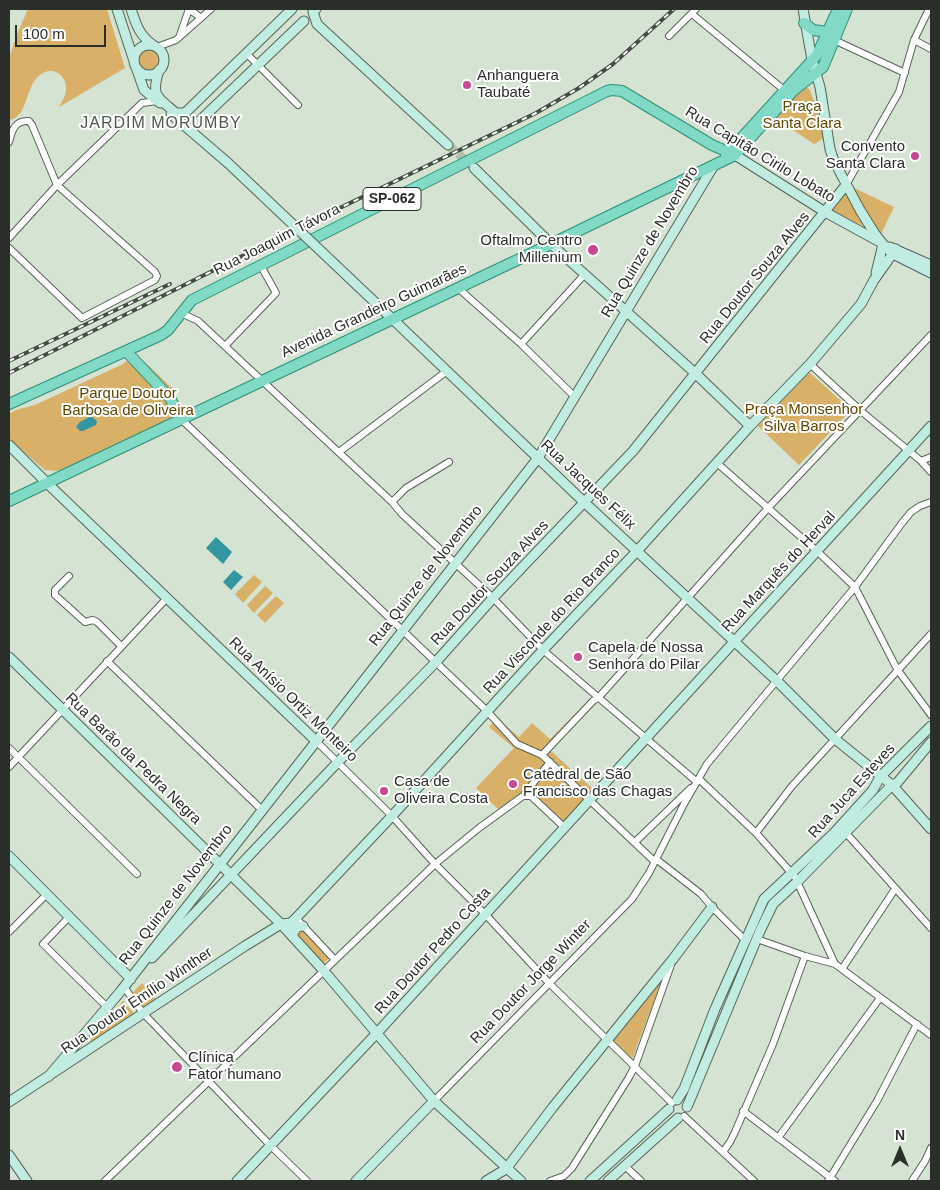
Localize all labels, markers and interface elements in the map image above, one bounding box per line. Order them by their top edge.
scale bar [18,15,109,47]
text: 100 m [23,25,65,42]
place label: Anhanguera Taubaté [477,67,559,102]
marker: Anhanguera Taubaté [461,79,473,91]
park label: Praça Santa Clara [762,98,842,133]
street label: Rua Capitão Cirilo Lobato [682,103,838,207]
district label: JARDIM MORUMBY [78,114,244,134]
place label: Convento Santa Clara [826,138,905,173]
marker: Convento Santa Clara [909,150,921,162]
street label: Rua Quinze de Novembro [598,163,702,321]
road number: SP-062 [363,188,421,210]
street label: Rua Joaquim Távora [211,200,343,280]
street label: Rua Doutor Souza Alves [696,209,814,347]
place label: Oftalmo Centro Millenium [480,232,582,267]
marker: Oftalmo Centro Millenium [586,243,600,257]
street label: Avenida Grandeiro Guimarães [279,260,469,362]
park label: Parque Doutor Barbosa de Oliveira [62,385,194,420]
park label: Praça Monsenhor Silva Barros [745,401,863,436]
street label: Rua Jacques Félix [537,436,639,534]
street label: Rua Quinze de Novembro [366,502,486,650]
street label: Rua Marquês do Herval [718,508,840,636]
street label: Rua Doutor Souza Alves [427,517,553,649]
street label: Rua Visconde do Rio Branco [480,545,624,697]
street label: Rua Anísio Ortiz Monteiro [225,634,361,766]
place label: Capela de Nossa Senhora do Pilar [588,639,703,674]
marker: Capela de Nossa Senhora do Pilar [572,651,584,663]
street label: Rua Barão da Pedra Negra [61,689,205,829]
street label: Rua Juca Esteves [805,740,899,842]
place label: Catedral de São Francisco das Chagas [523,766,672,801]
place label: Casa de Oliveira Costa [394,773,488,808]
marker: Catedral de São Francisco das Chagas [507,778,519,790]
marker: Casa de Oliveira Costa [378,785,390,797]
street label: Rua Quinze de Novembro [116,821,236,969]
street label: Rua Doutor Pedro Costa [371,884,495,1018]
street label: Rua Doutor Jorge Winter [467,916,595,1048]
street label: Rua Doutor Emílio Winther [58,944,216,1058]
place label: Clínica Fator humano [188,1049,281,1084]
marker: Clínica Fator humano [170,1060,184,1074]
north arrow [875,1125,925,1175]
text: N [895,1127,905,1143]

